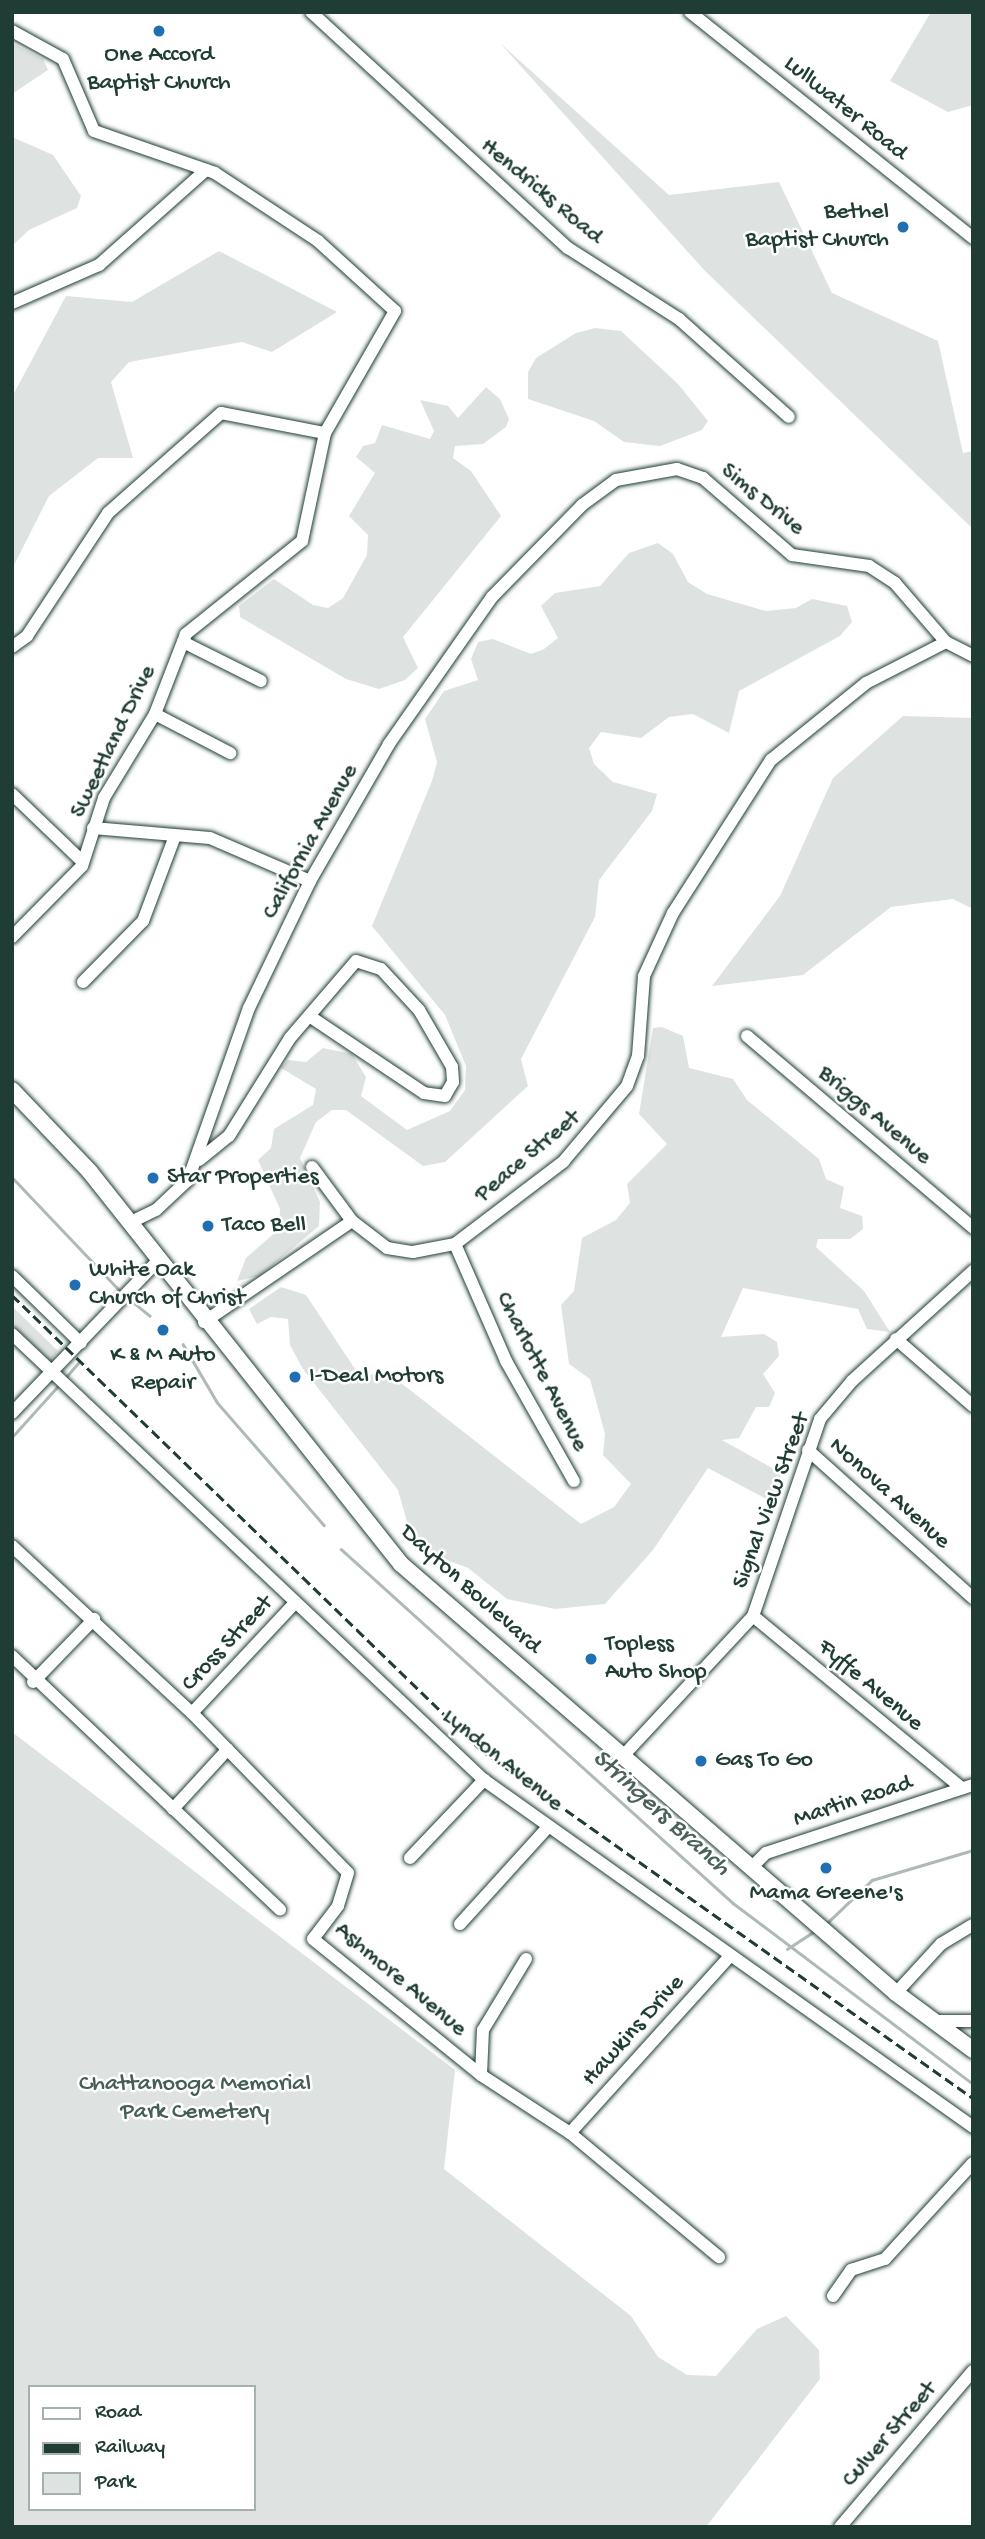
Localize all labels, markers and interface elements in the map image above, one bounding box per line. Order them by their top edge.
marker: One Accord Baptist Church [151,23,167,39]
place label: One Accord Baptist Church [87,42,231,98]
street label: Lullwater Road [777,50,913,168]
street label: Hendricks Road [474,132,608,252]
place label: Bethel Baptist Church [746,199,889,255]
marker: Bethel Baptist Church [895,219,911,235]
street label: Sims Drive [714,457,810,543]
street label: Sweetland Drive [65,661,163,823]
street label: California Avenue [256,759,366,925]
street label: Briggs Avenue [811,1060,937,1172]
street label: Peace Street [469,1104,587,1210]
place label: Star Properties [167,1164,319,1192]
marker: Star Properties [145,1170,161,1186]
place label: Taco Bell [222,1212,306,1240]
marker: Taco Bell [200,1218,216,1234]
place label: White Oak Church of Christ [89,1257,245,1313]
marker: White Oak Church of Christ [67,1277,83,1293]
street label: Charlotte Avenue [488,1287,594,1457]
marker: K & M Auto Repair [155,1322,171,1338]
place label: K & M Auto Repair [110,1342,216,1398]
place label: I-Deal Motors [309,1363,443,1391]
marker: I-Deal Motors [287,1369,303,1385]
street label: Signal View Street [727,1409,817,1593]
street label: Nonova Avenue [822,1432,956,1556]
street label: Dayton Boulevard [393,1519,547,1661]
street label: Cross Street [176,1590,280,1698]
place label: Topless Auto Shop [605,1631,707,1687]
street label: Fyffe Avenue [811,1633,929,1739]
marker: Topless Auto Shop [583,1651,599,1667]
street label: Lyndon Avenue [436,1703,568,1819]
water label: Stringers Branch [585,1744,735,1884]
place label: Gas To Go [715,1747,813,1775]
marker: Gas To Go [693,1753,709,1769]
street label: Martin Road [790,1769,916,1835]
marker: Mama Greene's [818,1860,834,1876]
place label: Mama Greene's [749,1880,903,1908]
street label: Ashmore Avenue [328,1916,472,2044]
street label: Hawkins Drive [577,1969,691,2093]
park label: Chattanooga Memorial Park Cemetery [79,2071,311,2127]
street label: Culver Street [836,2376,944,2494]
legend [28,2385,256,2511]
text: Road [95,2401,141,2426]
text: Railway [95,2436,165,2461]
text: Park [95,2471,135,2496]

